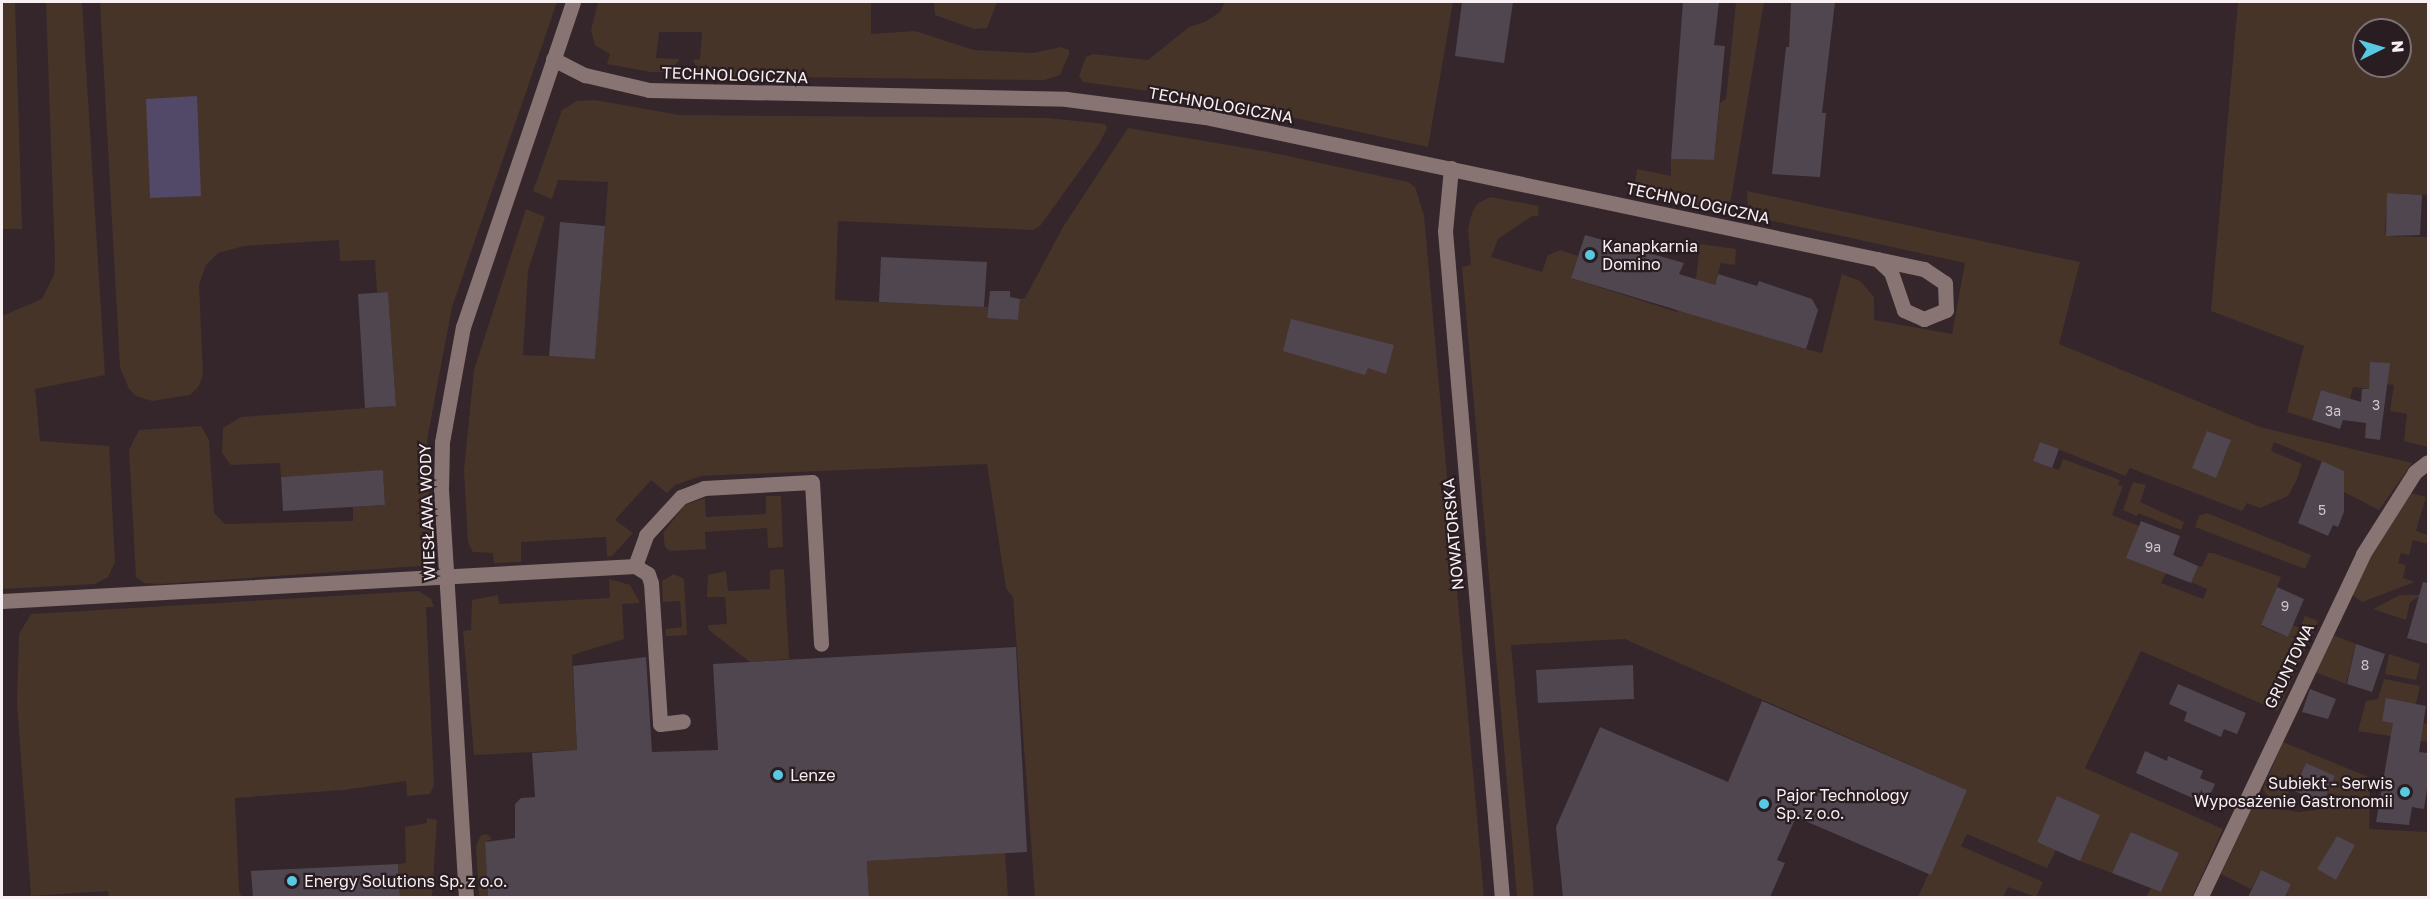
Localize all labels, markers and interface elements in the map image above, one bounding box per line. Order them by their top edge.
north arrow [2352,18,2412,78]
text: N [2387,40,2408,54]
street label: TECHNOLOGICZNA [661,63,809,87]
street label: TECHNOLOGICZNA [1147,83,1295,127]
street label: TECHNOLOGICZNA [1624,178,1772,228]
place label: Kanapkarnia Domino [1602,236,1698,274]
marker: Kanapkarnia Domino [1583,248,1597,262]
house number: 3 [2372,397,2380,413]
house number: 3a [2325,403,2341,419]
street label: WIESŁAWA WODY [415,443,439,581]
street label: NOWATORSKA [1439,477,1467,591]
house number: 5 [2318,502,2326,518]
house number: 9a [2145,539,2161,555]
house number: 9 [2281,598,2289,614]
street label: GRUNTOWA [2260,620,2318,712]
house number: 8 [2361,657,2369,673]
place label: Lenze [790,765,836,785]
marker: Lenze [771,768,785,782]
place label: Subiekt - Serwis Wyposażenie Gastronomii [2194,773,2393,811]
place label: Pajor Technology Sp. z o.o. [1776,785,1909,823]
marker: Subiekt - Serwis Wyposażenie Gastronomii [2398,785,2412,799]
marker: Pajor Technology Sp. z o.o. [1757,797,1771,811]
place label: Energy Solutions Sp. z o.o. [304,871,508,891]
marker: Energy Solutions Sp. z o.o. [285,874,299,888]

